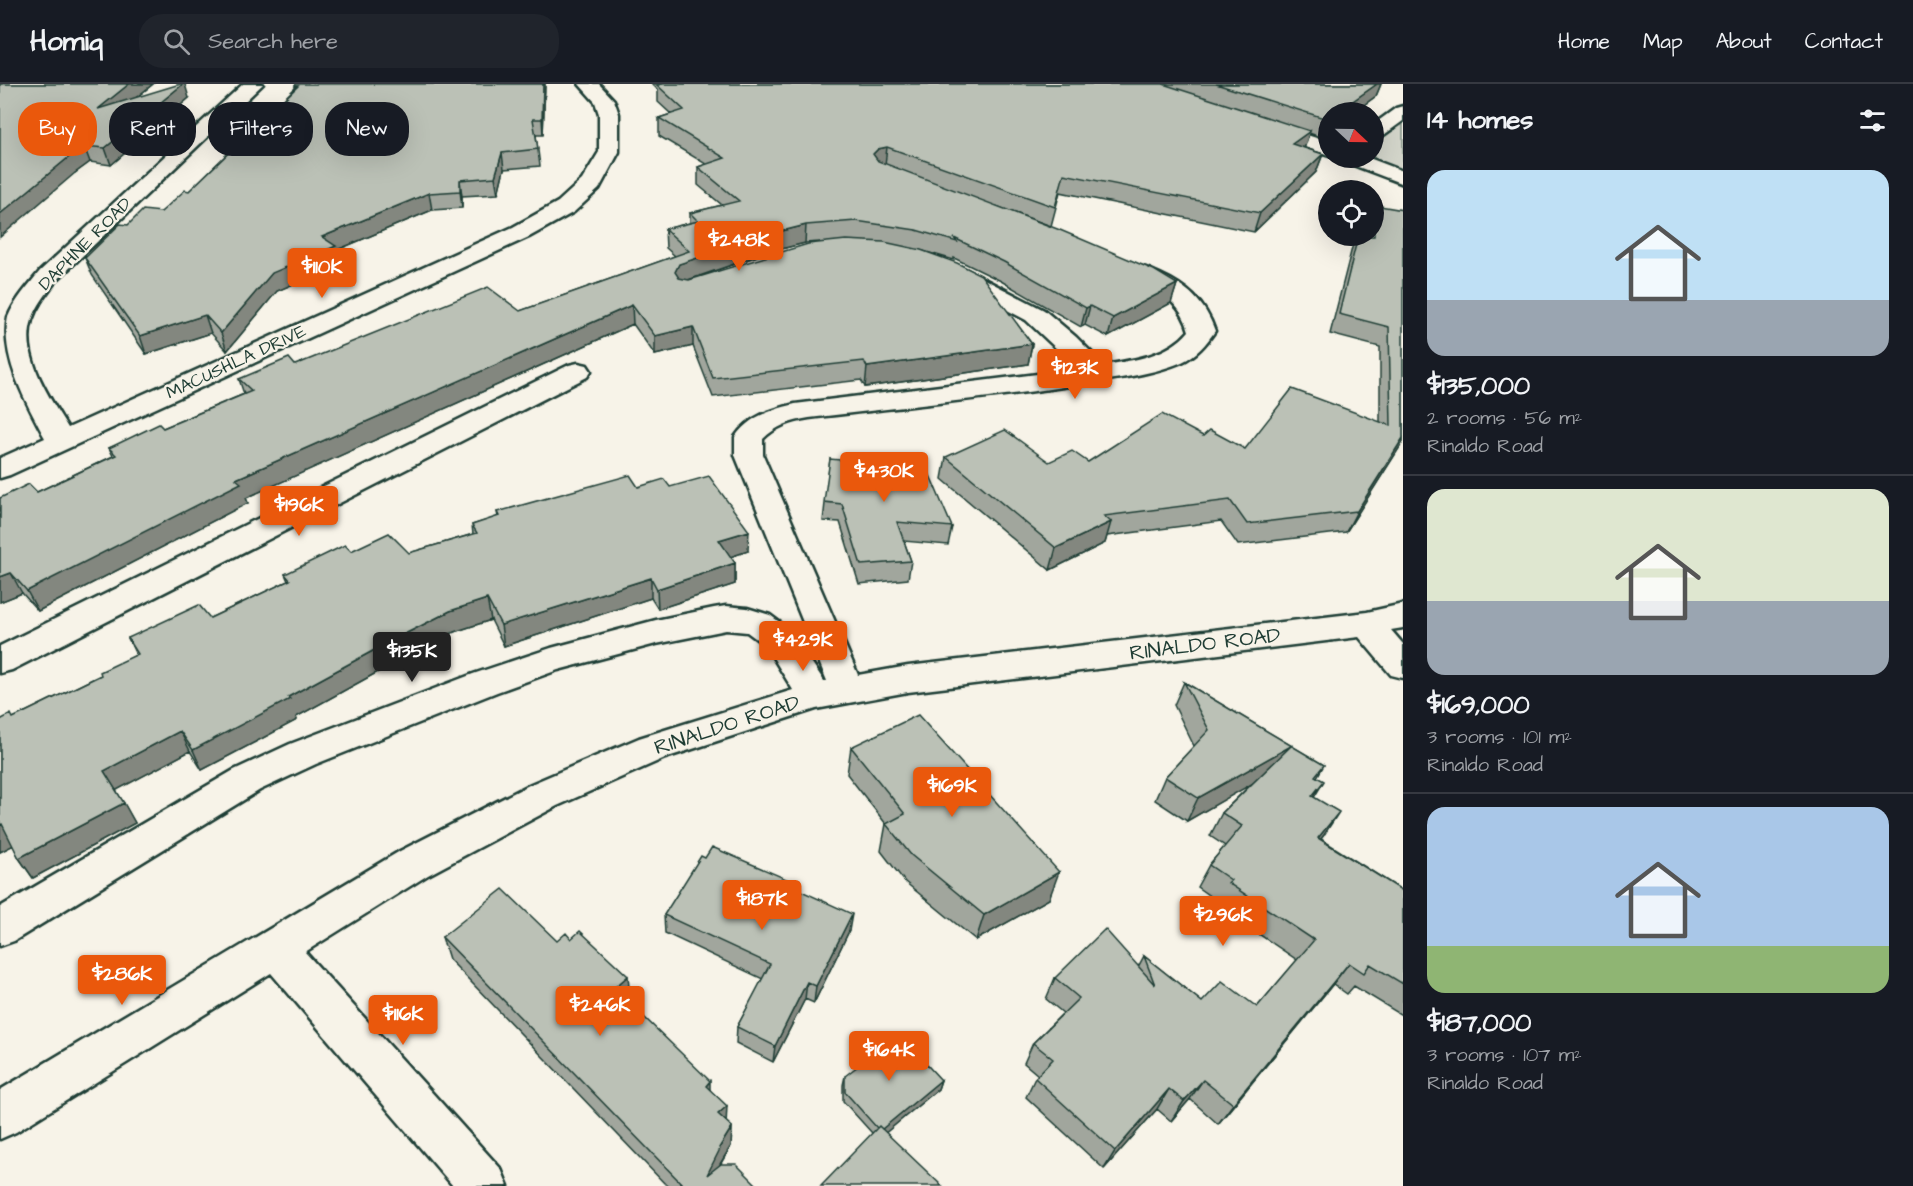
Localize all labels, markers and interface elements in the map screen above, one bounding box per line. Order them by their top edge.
search box [139,14,559,68]
text: Homiq [30,22,103,61]
icon: search [160,25,193,58]
text: Search here [208,26,338,57]
text: Home [1558,27,1610,56]
text: Map [1643,27,1683,56]
text: About [1716,27,1772,56]
text: Contact [1805,27,1883,56]
chip: Buy [18,102,97,156]
chip: Rent [109,102,196,156]
chip: Filters [208,102,313,156]
chip: New [325,102,409,156]
north arrow [1318,102,1384,168]
map controls [1318,102,1384,246]
text: 14 homes [1427,102,1533,138]
icon: filters [1856,104,1889,137]
button: locate [1318,180,1384,246]
street label: DAPHNE ROAD [33,192,137,296]
icon: home [1604,209,1712,317]
pin: $248K [697,221,781,272]
text: $248K [708,226,770,254]
pin: $110K [280,248,364,299]
text: $110K [302,253,342,281]
street label: MACUSHLA DRIVE [162,318,311,405]
pin: $123K [1033,349,1117,400]
text: $123K [1051,354,1099,382]
text: $135,000 [1427,368,1530,404]
text: 2 rooms · 56 m² [1427,404,1582,432]
text: Rinaldo Road [1427,432,1543,460]
pin: $430K [842,452,926,503]
text: $430K [854,457,914,485]
pin: $196K [257,486,341,537]
text: $196K [274,491,324,519]
icon: home [1604,528,1712,636]
street label: RINALDO ROAD [1128,620,1282,668]
pin: $429K [761,621,845,672]
text: $429K [773,626,833,654]
pin: $135K [370,632,454,683]
text: $135K [387,637,437,665]
text: $169,000 [1427,687,1530,723]
street label: RINALDO ROAD [650,688,804,762]
text: 3 rooms · 101 m² [1427,723,1572,751]
text: Rinaldo Road [1427,751,1543,779]
pin: $169K [910,767,994,818]
text: $169K [927,772,977,800]
icon: home [1604,846,1712,954]
pin: $187K [720,880,804,931]
text: $187K [736,885,788,913]
pin: $296K [1181,896,1265,947]
text: $296K [1194,901,1252,929]
pin: $286K [80,955,164,1006]
text: $286K [92,960,152,988]
pin: $246K [558,986,642,1037]
text: $246K [570,991,630,1019]
pin: $116K [361,995,445,1046]
text: $116K [383,1000,423,1028]
text: $187,000 [1427,1005,1531,1041]
pin: $164K [847,1031,931,1082]
text: $164K [863,1036,915,1064]
text: 3 rooms · 107 m² [1427,1041,1582,1069]
text: Rinaldo Road [1427,1069,1543,1097]

